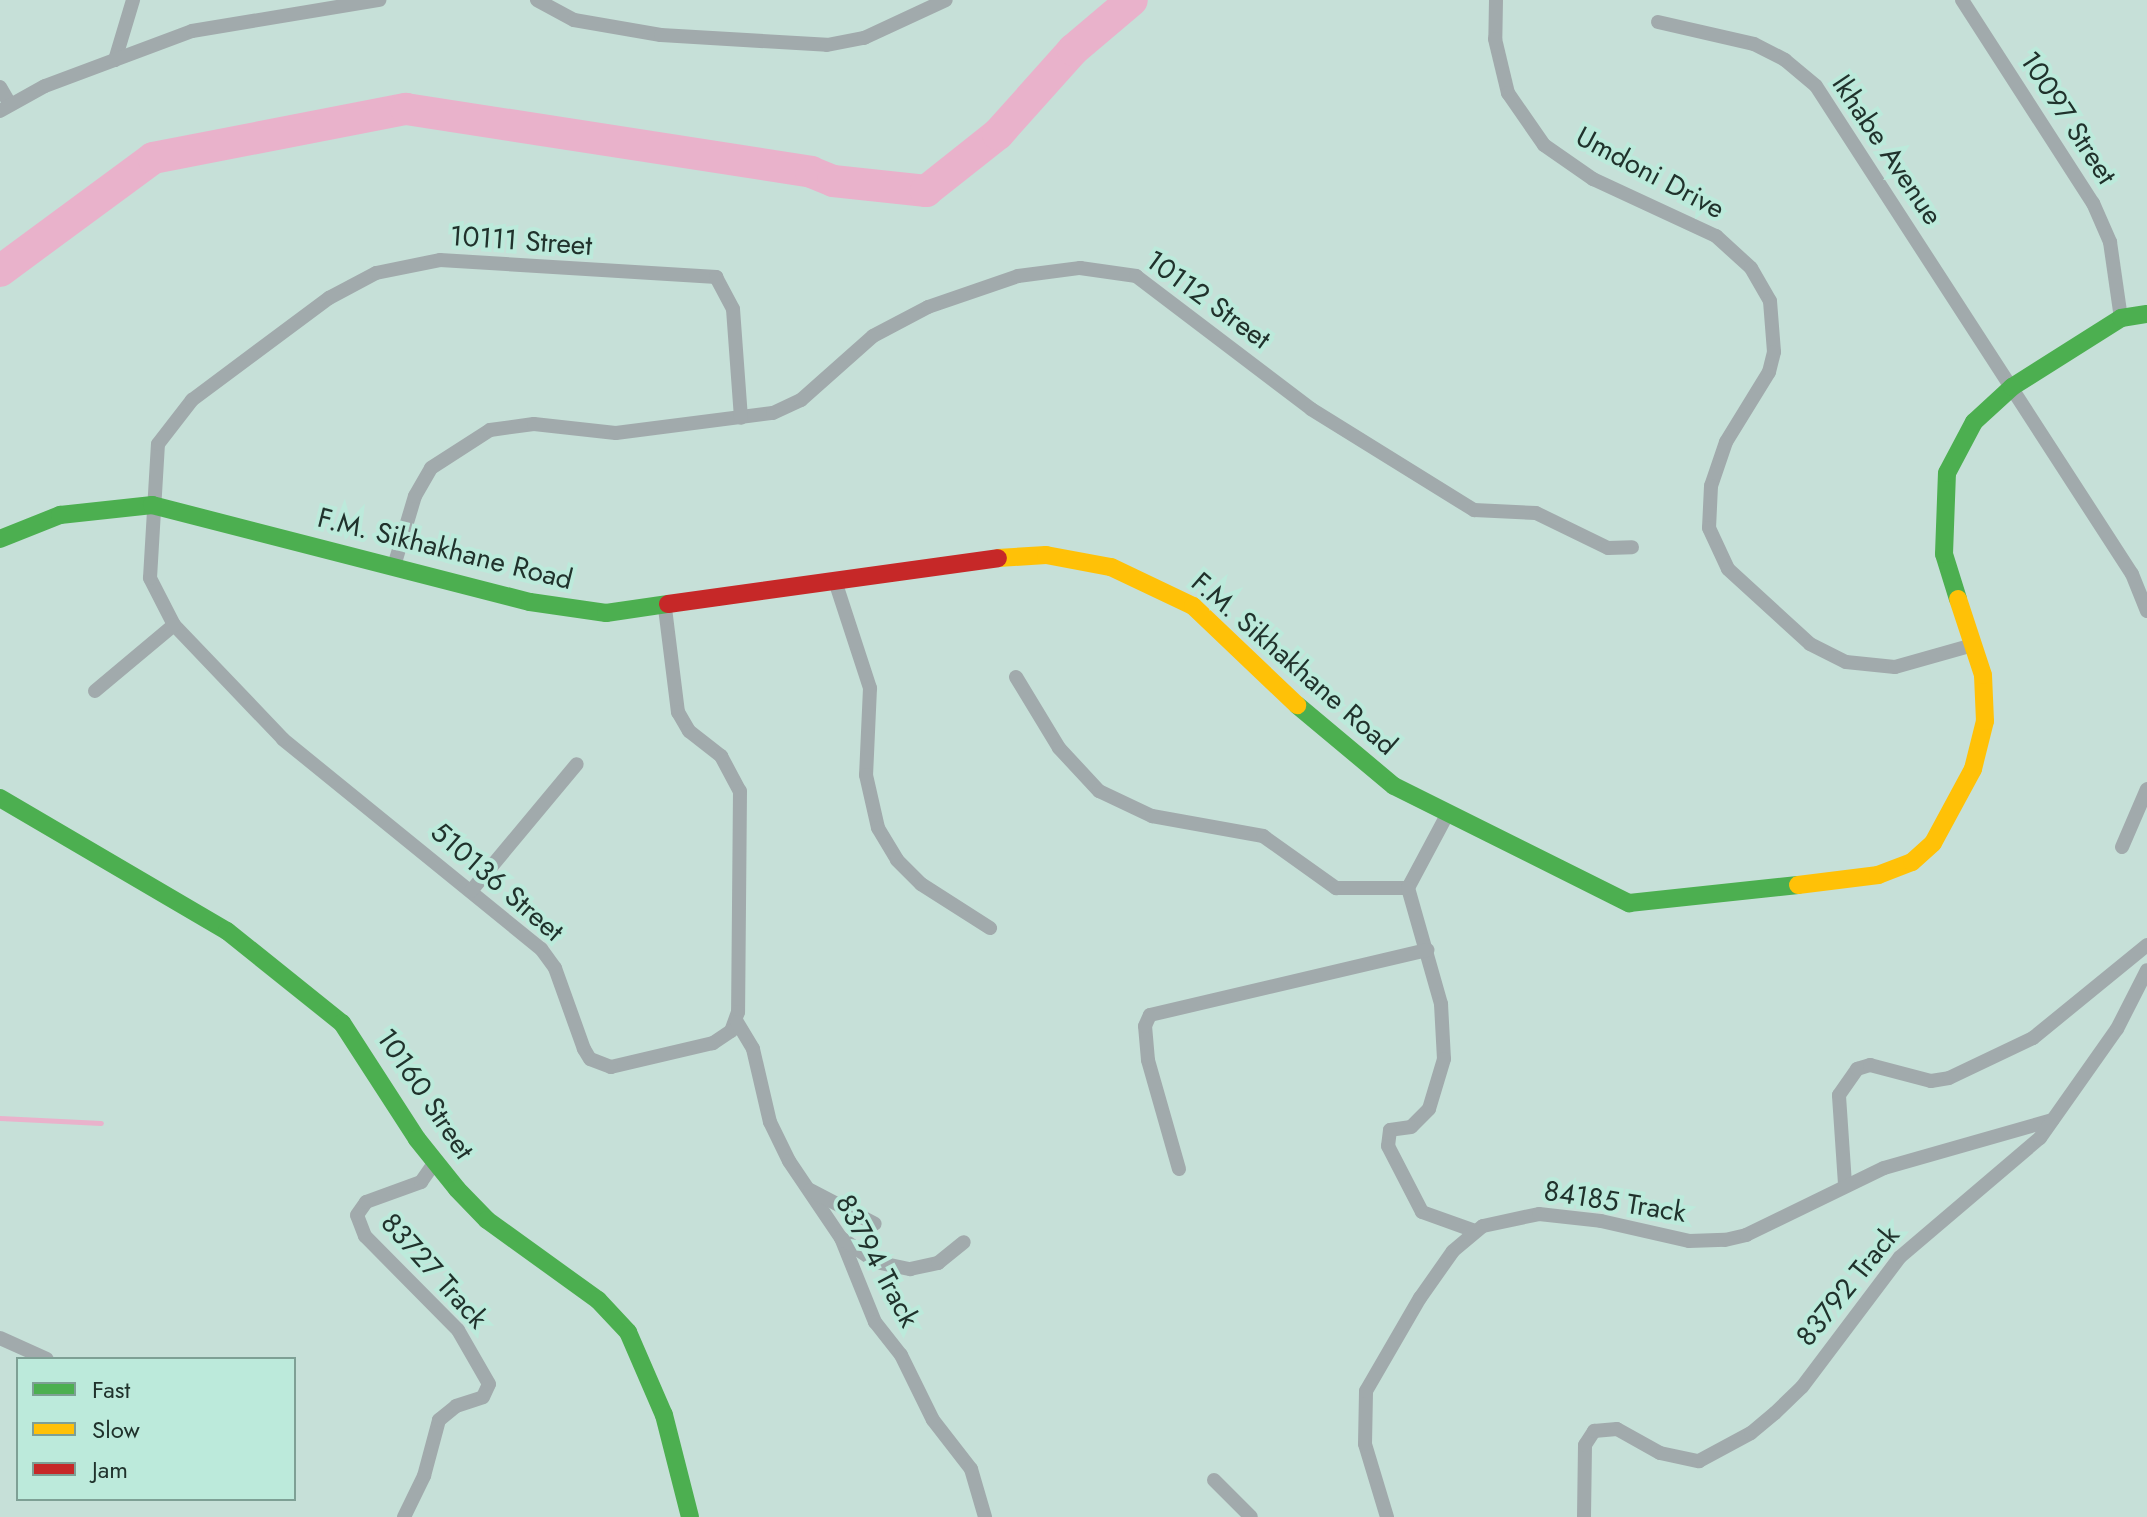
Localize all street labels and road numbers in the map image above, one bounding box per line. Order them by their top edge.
street label: 10097 Street [2013,45,2123,191]
street label: Ikhabe Avenue [1825,69,1949,231]
street label: Umdoni Drive [1570,120,1730,226]
street label: 10111 Street [449,219,593,263]
street label: 10112 Street [1139,244,1277,356]
street label: F.M. Sikhakhane Road [314,501,576,597]
street label: F.M. Sikhakhane Road [1184,566,1404,762]
street label: 510136 Street [424,815,570,949]
street label: 10160 Street [369,1022,481,1166]
street label: 84185 Track [1542,1174,1688,1230]
street label: 83794 Track [828,1189,926,1333]
street label: 83727 Track [374,1206,494,1336]
street label: 83792 Track [1789,1219,1907,1353]

